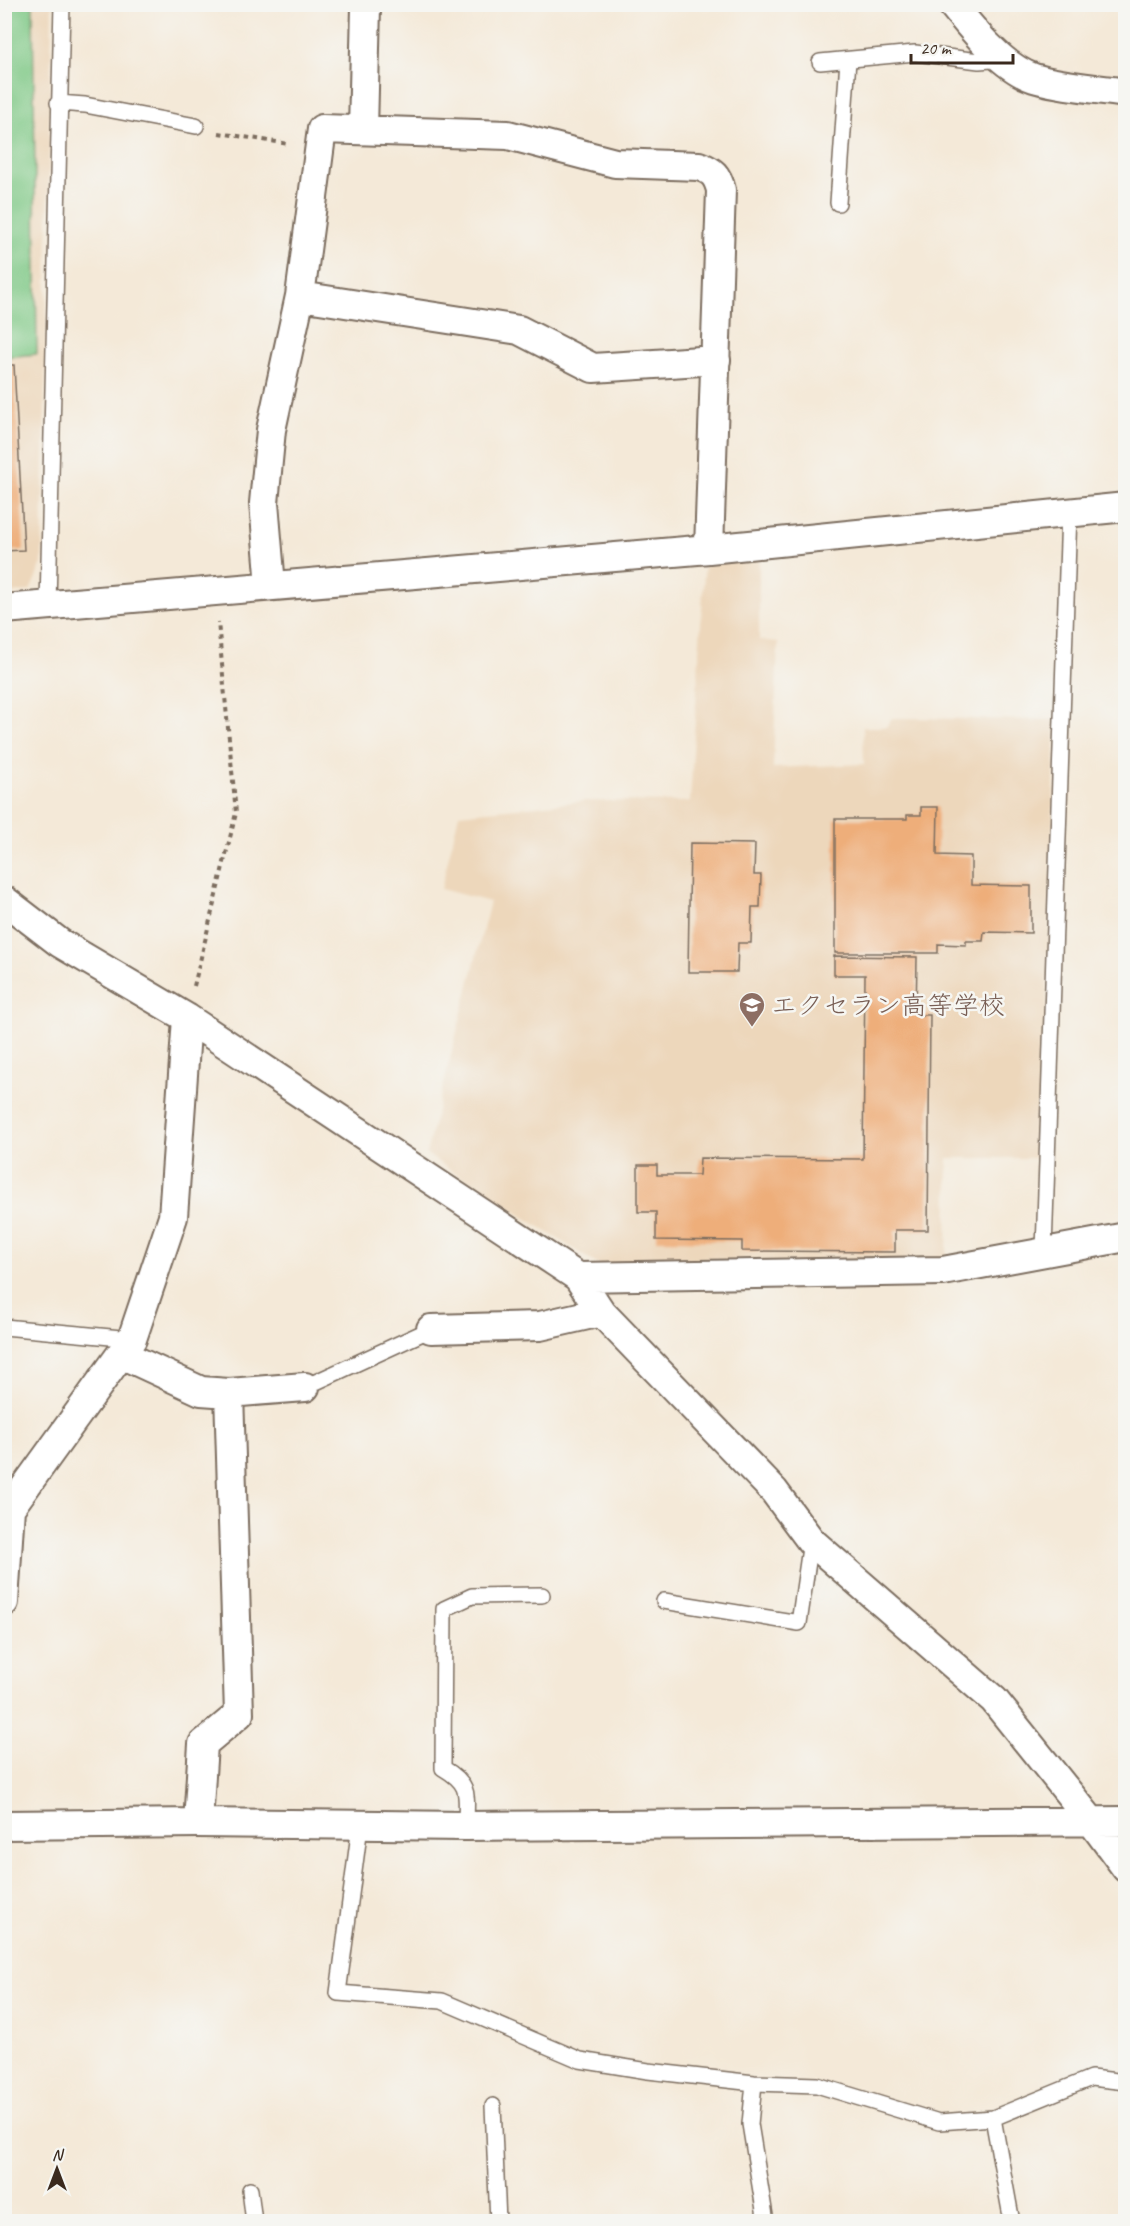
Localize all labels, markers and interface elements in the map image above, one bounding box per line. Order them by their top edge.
scale bar [911,27,1013,65]
text: 20 m [920,37,953,59]
place label: エクセラン高等学校 [771,989,1005,1022]
school or university icon: エクセラン高等学校 [737,990,767,1028]
north arrow [27,2139,87,2199]
text: N [52,2145,65,2165]

